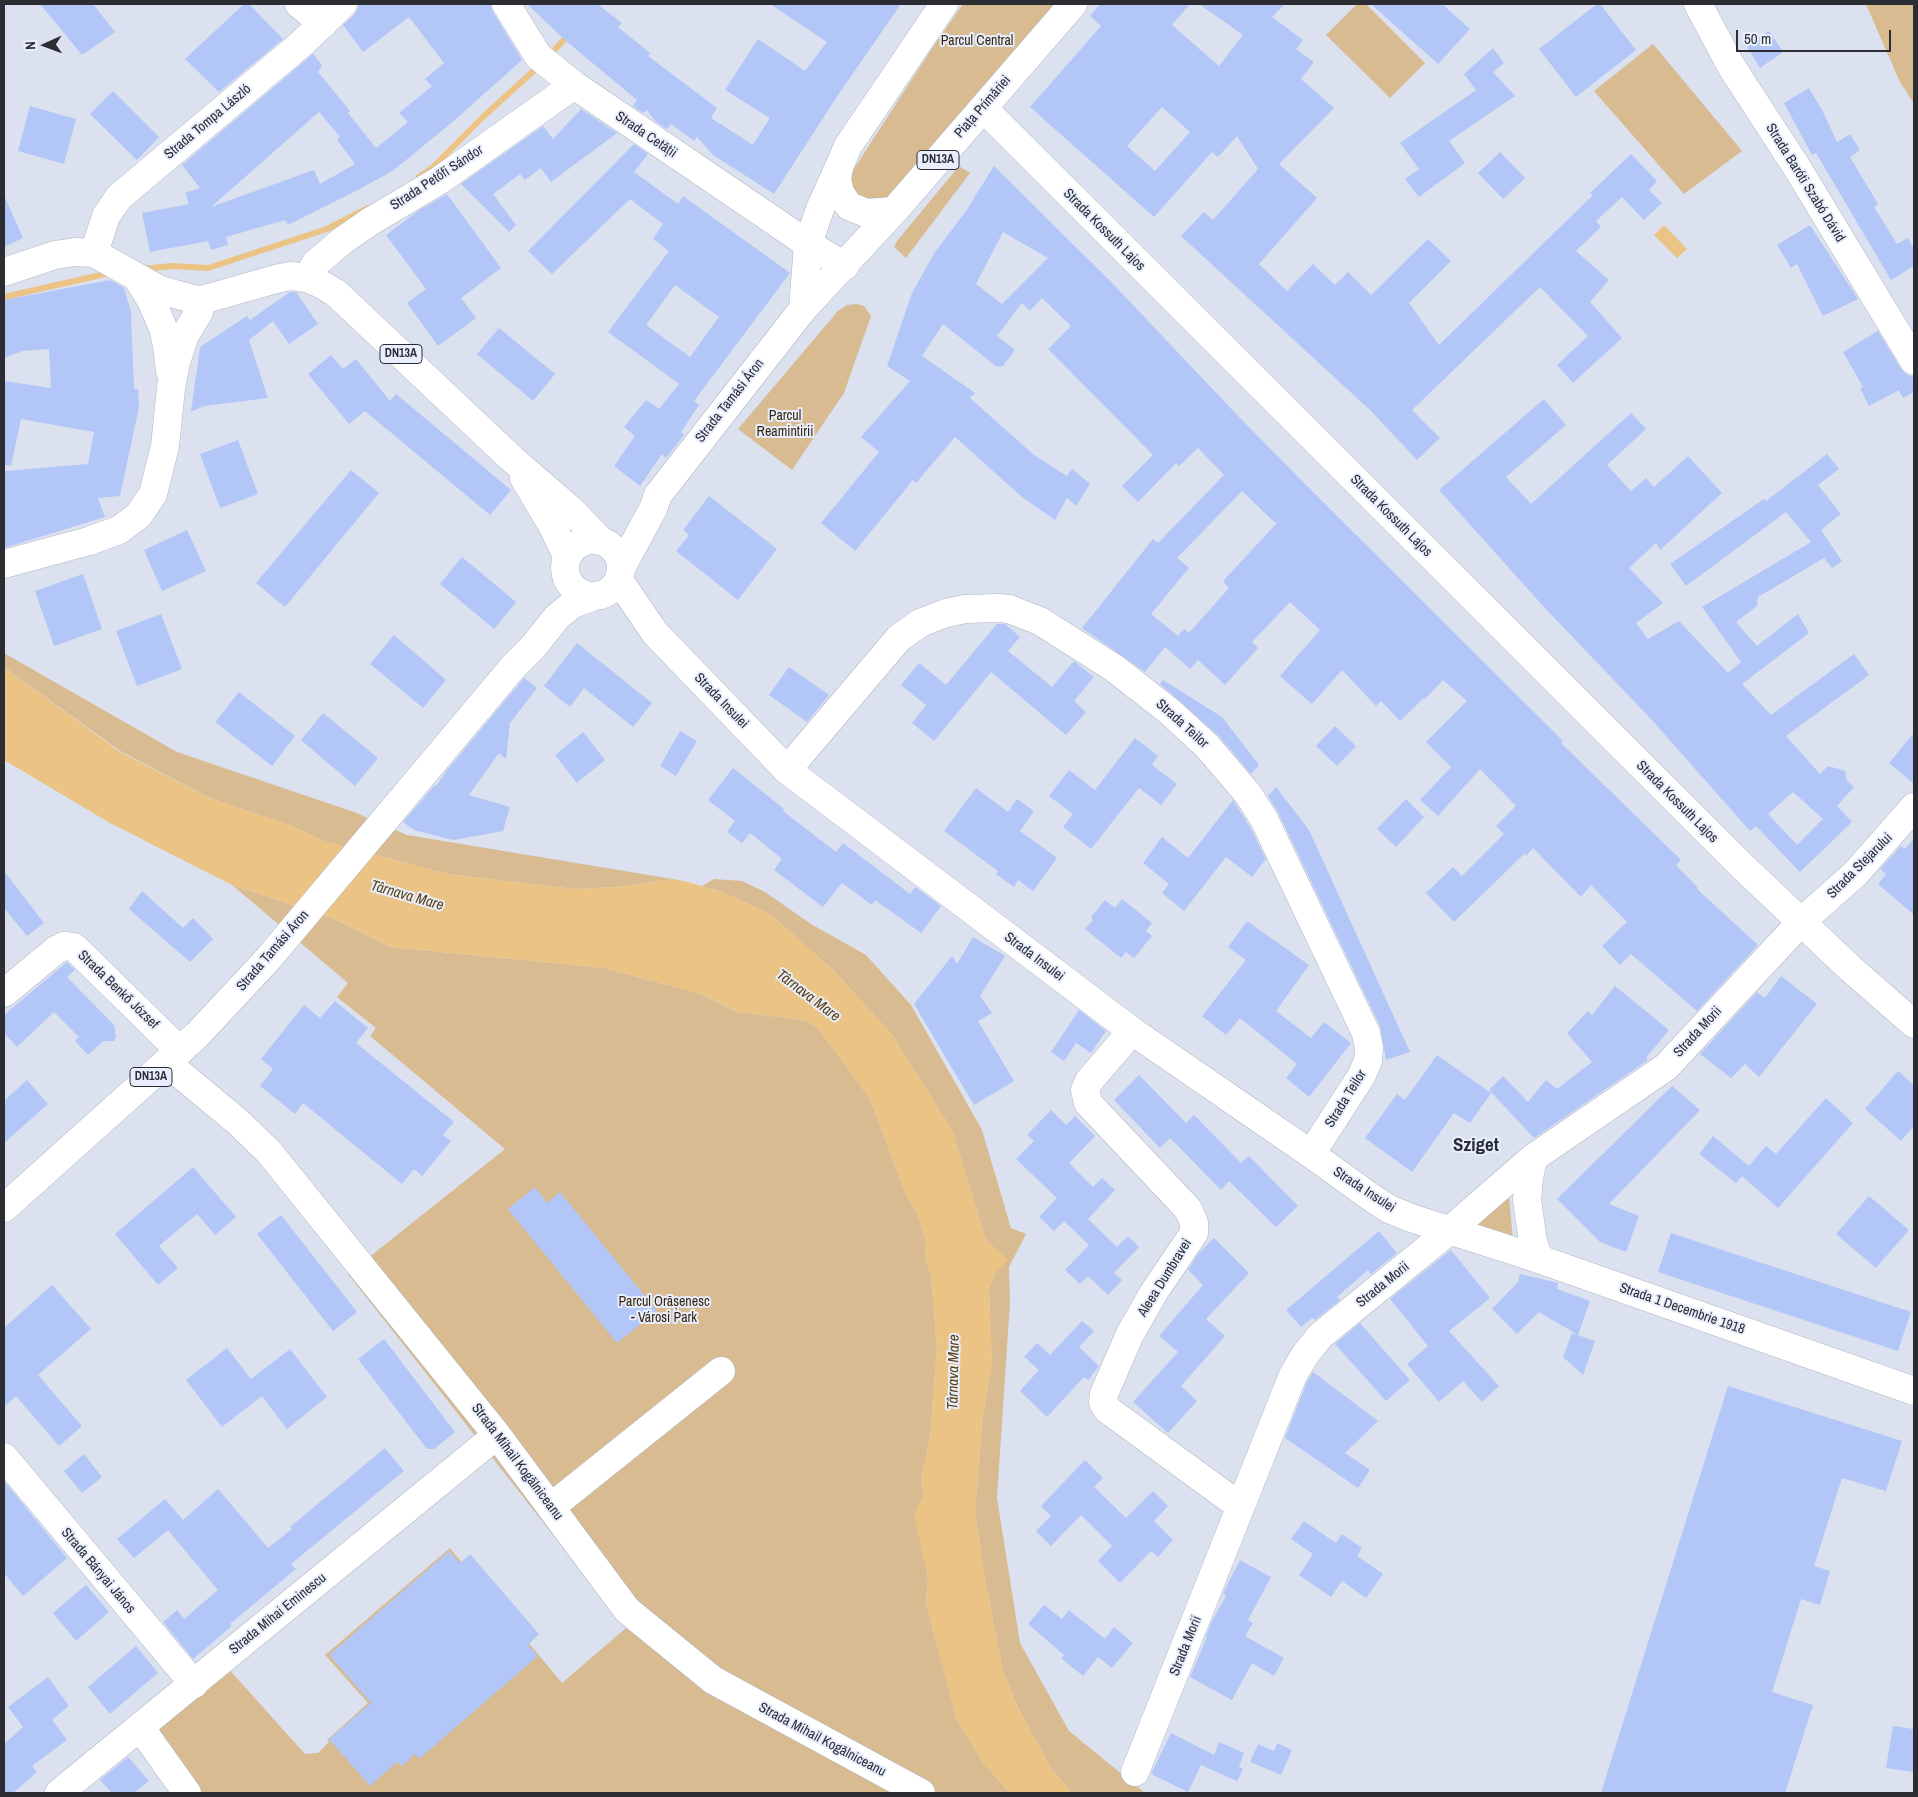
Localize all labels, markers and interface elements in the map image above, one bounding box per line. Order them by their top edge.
north arrow [20,20,70,70]
scale bar [1738,20,1893,52]
text: 50 m [1744,28,1771,49]
park label: Parcul Central [941,33,1013,49]
text: N [21,41,39,50]
street label: Piața Primăriei [951,72,1015,142]
street label: Strada Tompa László [161,81,255,163]
street label: Strada Cetății [612,108,680,162]
street label: Strada Baróti Szabó Dávid [1762,121,1848,245]
street label: Strada Petőfi Sándor [387,142,487,214]
road number: DN13A [917,150,959,170]
street label: Strada Kossuth Lajos [1059,185,1149,275]
road number: DN13A [380,344,422,364]
street label: Strada Tamási Áron [692,356,768,446]
park label: Parcul Reamintirii [757,408,813,441]
street label: Strada Kossuth Lajos [1346,471,1436,561]
street label: Strada Insulei [690,670,752,732]
street label: Strada Teilor [1152,696,1212,752]
street label: Strada Kossuth Lajos [1632,757,1722,847]
street label: Strada Stejarului [1824,830,1896,902]
water label: Târnava Mare [368,877,446,915]
street label: Strada Tamási Áron [233,907,313,995]
street label: Strada Insulei [1001,929,1067,985]
street label: Strada Benkő József [74,947,162,1033]
water label: Târnava Mare [773,966,843,1026]
street label: Strada Morii [1670,1003,1726,1061]
street label: Strada Teilor [1322,1067,1370,1131]
road number: DN13A [130,1068,172,1086]
district label: Sziget [1453,1135,1499,1157]
street label: Strada Insulei [1330,1164,1398,1216]
street label: Aleea Dumbravei [1134,1236,1196,1320]
street label: Strada Morii [1353,1259,1413,1311]
street label: Strada 1 Decembrie 1918 [1617,1280,1747,1338]
park label: Parcul Orășenesc - Városi Park [618,1294,710,1326]
water label: Târnava Mare [944,1334,964,1410]
street label: Strada Mihail Kogălniceanu [468,1400,566,1524]
street label: Strada Bányai János [57,1525,139,1617]
street label: Strada Mihai Eminescu [226,1570,330,1658]
street label: Strada Morii [1166,1614,1206,1678]
street label: Strada Mihail Kogălniceanu [756,1699,888,1781]

